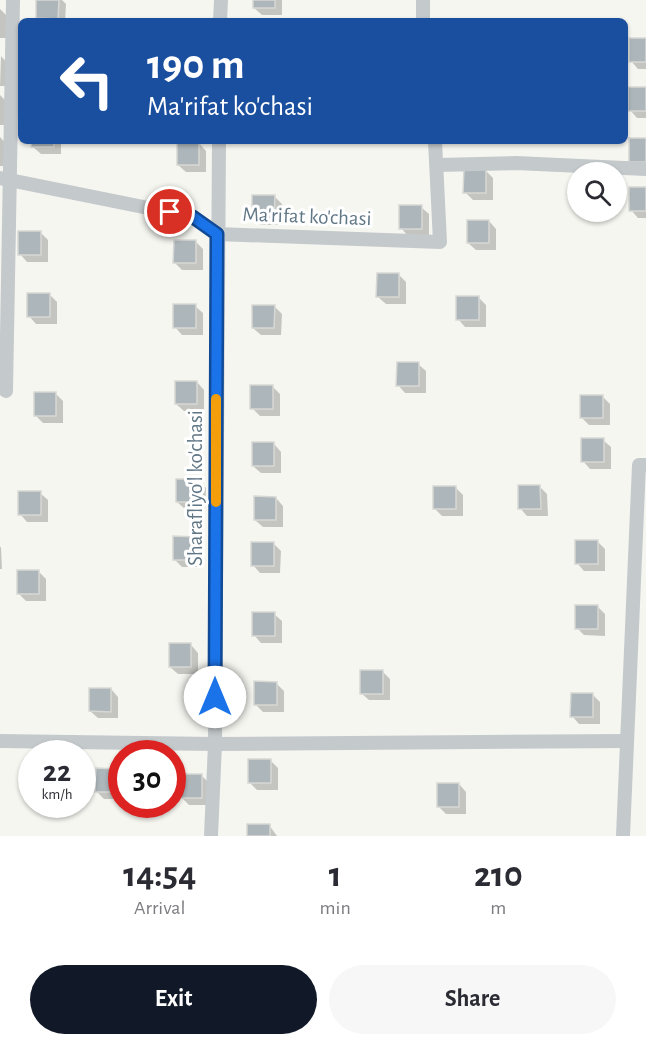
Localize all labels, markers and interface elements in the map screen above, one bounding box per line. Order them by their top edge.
icon: left [48,42,126,120]
text: 190 m [147,44,245,86]
text: Ma'rifat ko'chasi [147,93,313,120]
map controls [567,162,627,222]
button: search [567,162,627,222]
pin [144,186,195,237]
icon: arrive [153,195,186,228]
street label: Ma'rifat ko'chasi [242,204,372,229]
street label: Sharafliyo'l ko'chasi [185,410,206,566]
position arrow [183,665,247,729]
speed limit sign: 30 [108,740,186,818]
text: 22 [43,757,71,787]
text: km/h [42,787,72,802]
text: 14:54 [123,857,196,893]
text: 1 [329,857,342,893]
text: 210 [474,857,523,893]
text: Arrival [134,898,185,918]
text: min [320,898,351,918]
text: m [490,898,506,918]
button: Exit [30,965,317,1034]
button: Share [329,965,616,1034]

